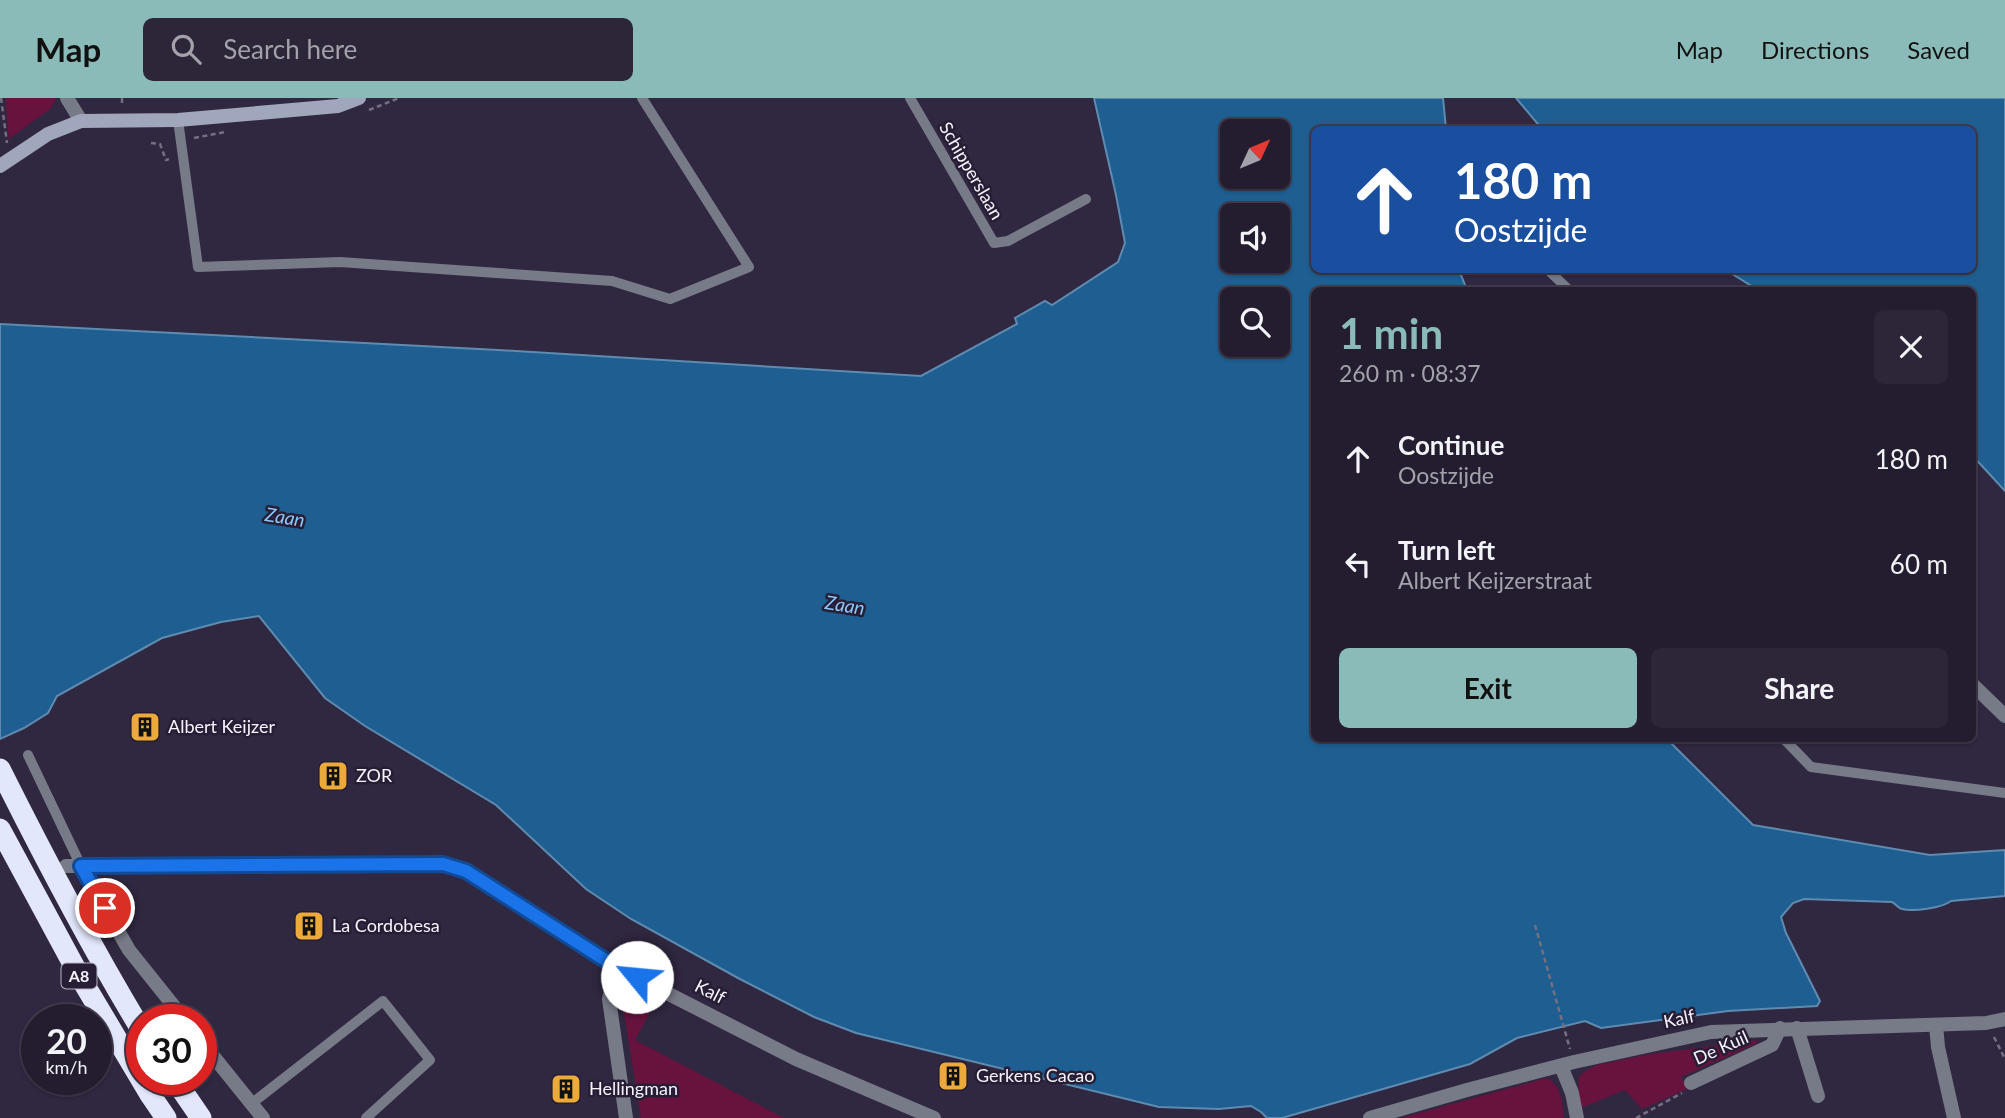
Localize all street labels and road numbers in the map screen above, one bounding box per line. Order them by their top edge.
street label: Schipperslaan [935,118,1009,223]
road number: A8 [62,964,96,988]
street label: Kalf [691,974,730,1008]
street label: Kalf [1661,1004,1697,1032]
street label: De Kuil [1690,1025,1751,1069]

